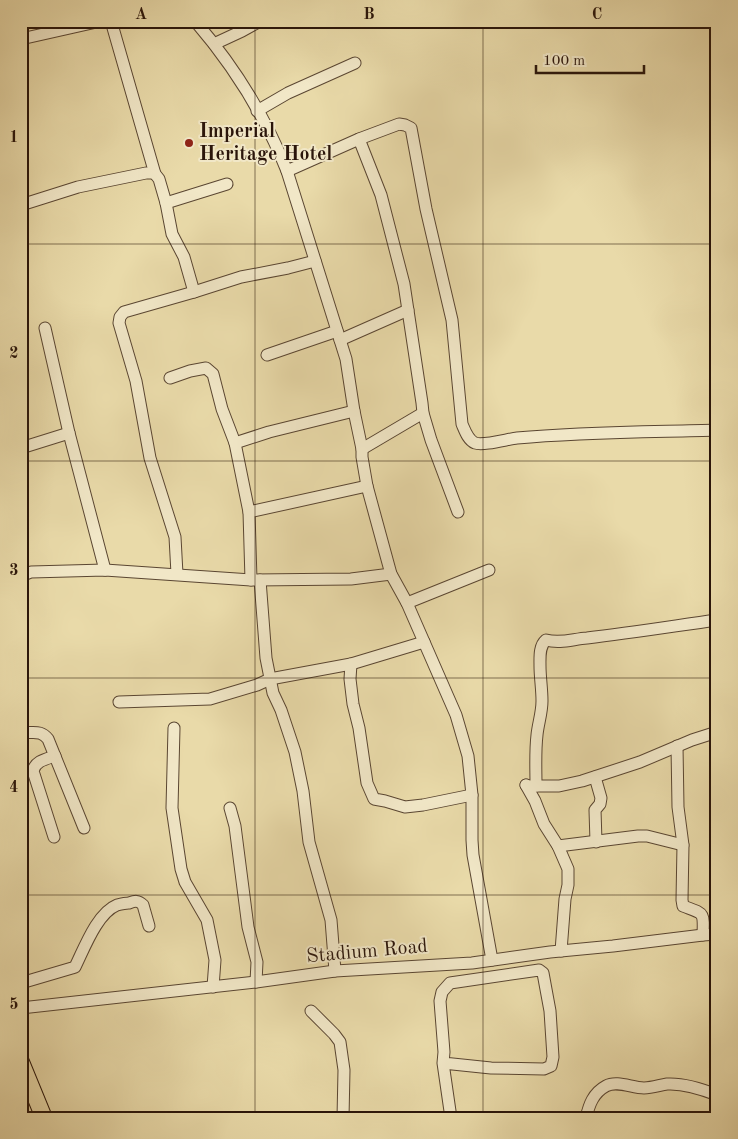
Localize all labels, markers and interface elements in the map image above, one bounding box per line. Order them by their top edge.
text: A [135,7,147,23]
text: B [363,7,375,23]
text: C [592,7,602,23]
scale bar [536,42,643,74]
text: 100 m [543,54,585,69]
place label: Imperial Heritage Hotel [199,122,333,165]
text: 1 [9,130,19,146]
marker: Imperial Heritage Hotel [183,137,195,149]
text: 2 [9,346,19,362]
text: 3 [9,563,19,579]
text: 4 [9,780,19,796]
street label: Stadium Road [305,937,429,967]
text: 5 [9,997,19,1013]

